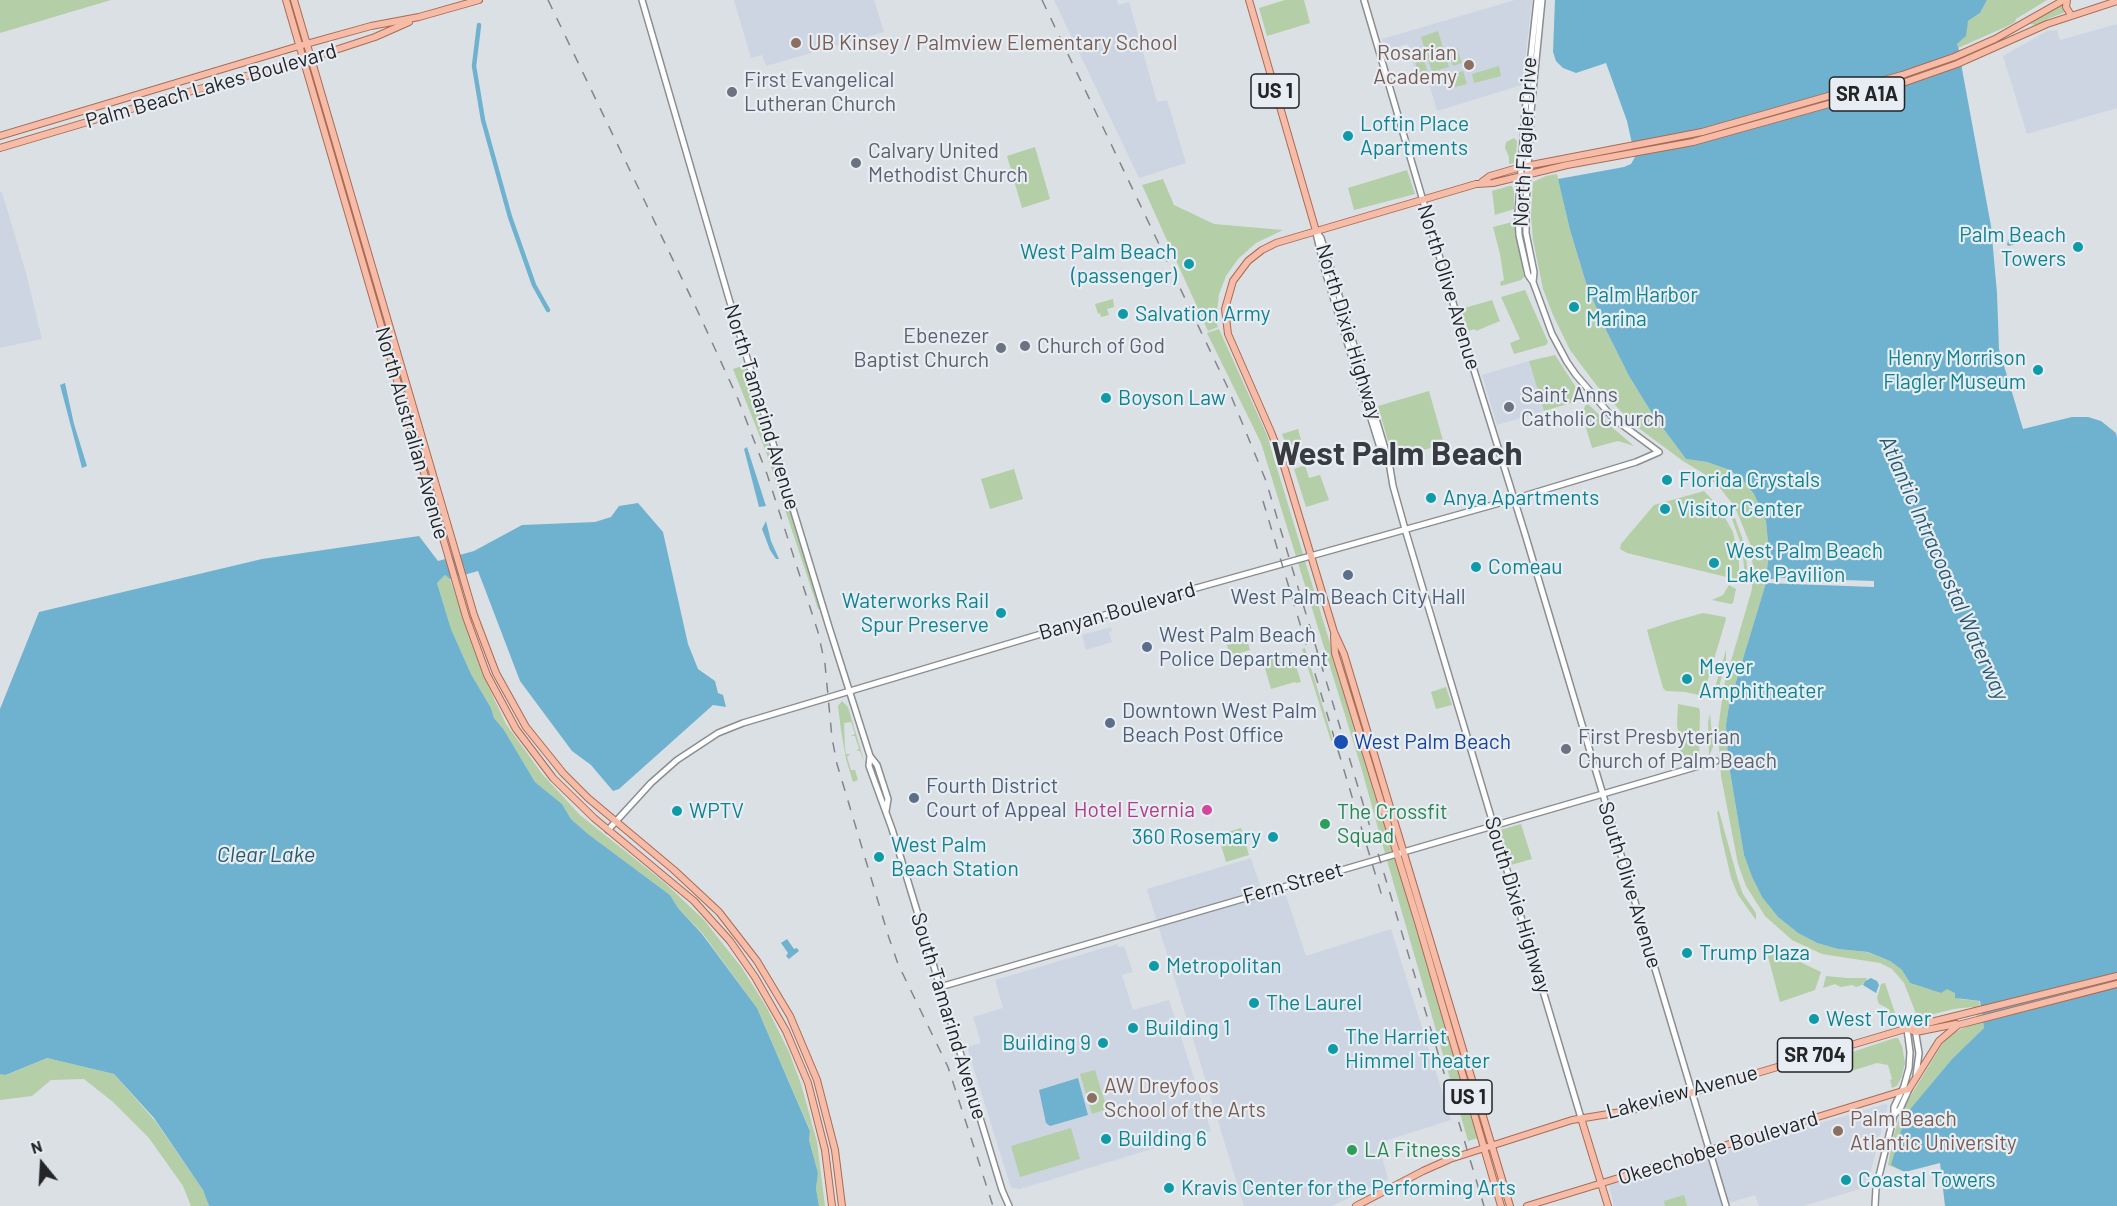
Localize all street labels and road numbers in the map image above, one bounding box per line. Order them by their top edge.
street label: Palm Beach Lakes Boulevard [83,38,339,134]
street label: North Flagler Drive [1508,56,1542,228]
road number: US 1 [1251,74,1299,108]
road number: SR A1A [1830,77,1904,111]
street label: North Olive Avenue [1412,201,1486,373]
street label: North Dixie Highway [1310,241,1388,423]
street label: North Tamarind Avenue [719,301,805,513]
street label: North Australian Avenue [370,324,454,542]
street label: Banyan Boulevard [1036,577,1198,645]
street label: South Olive Avenue [1593,799,1667,971]
street label: South Dixie Highway [1479,813,1557,997]
street label: Fern Street [1240,857,1346,909]
street label: South Tamarind Avenue [905,909,993,1123]
road number: SR 704 [1778,1038,1852,1072]
street label: Lakeview Avenue [1603,1060,1761,1124]
road number: US 1 [1444,1080,1492,1114]
street label: Okeechobee Boulevard [1615,1106,1821,1190]

